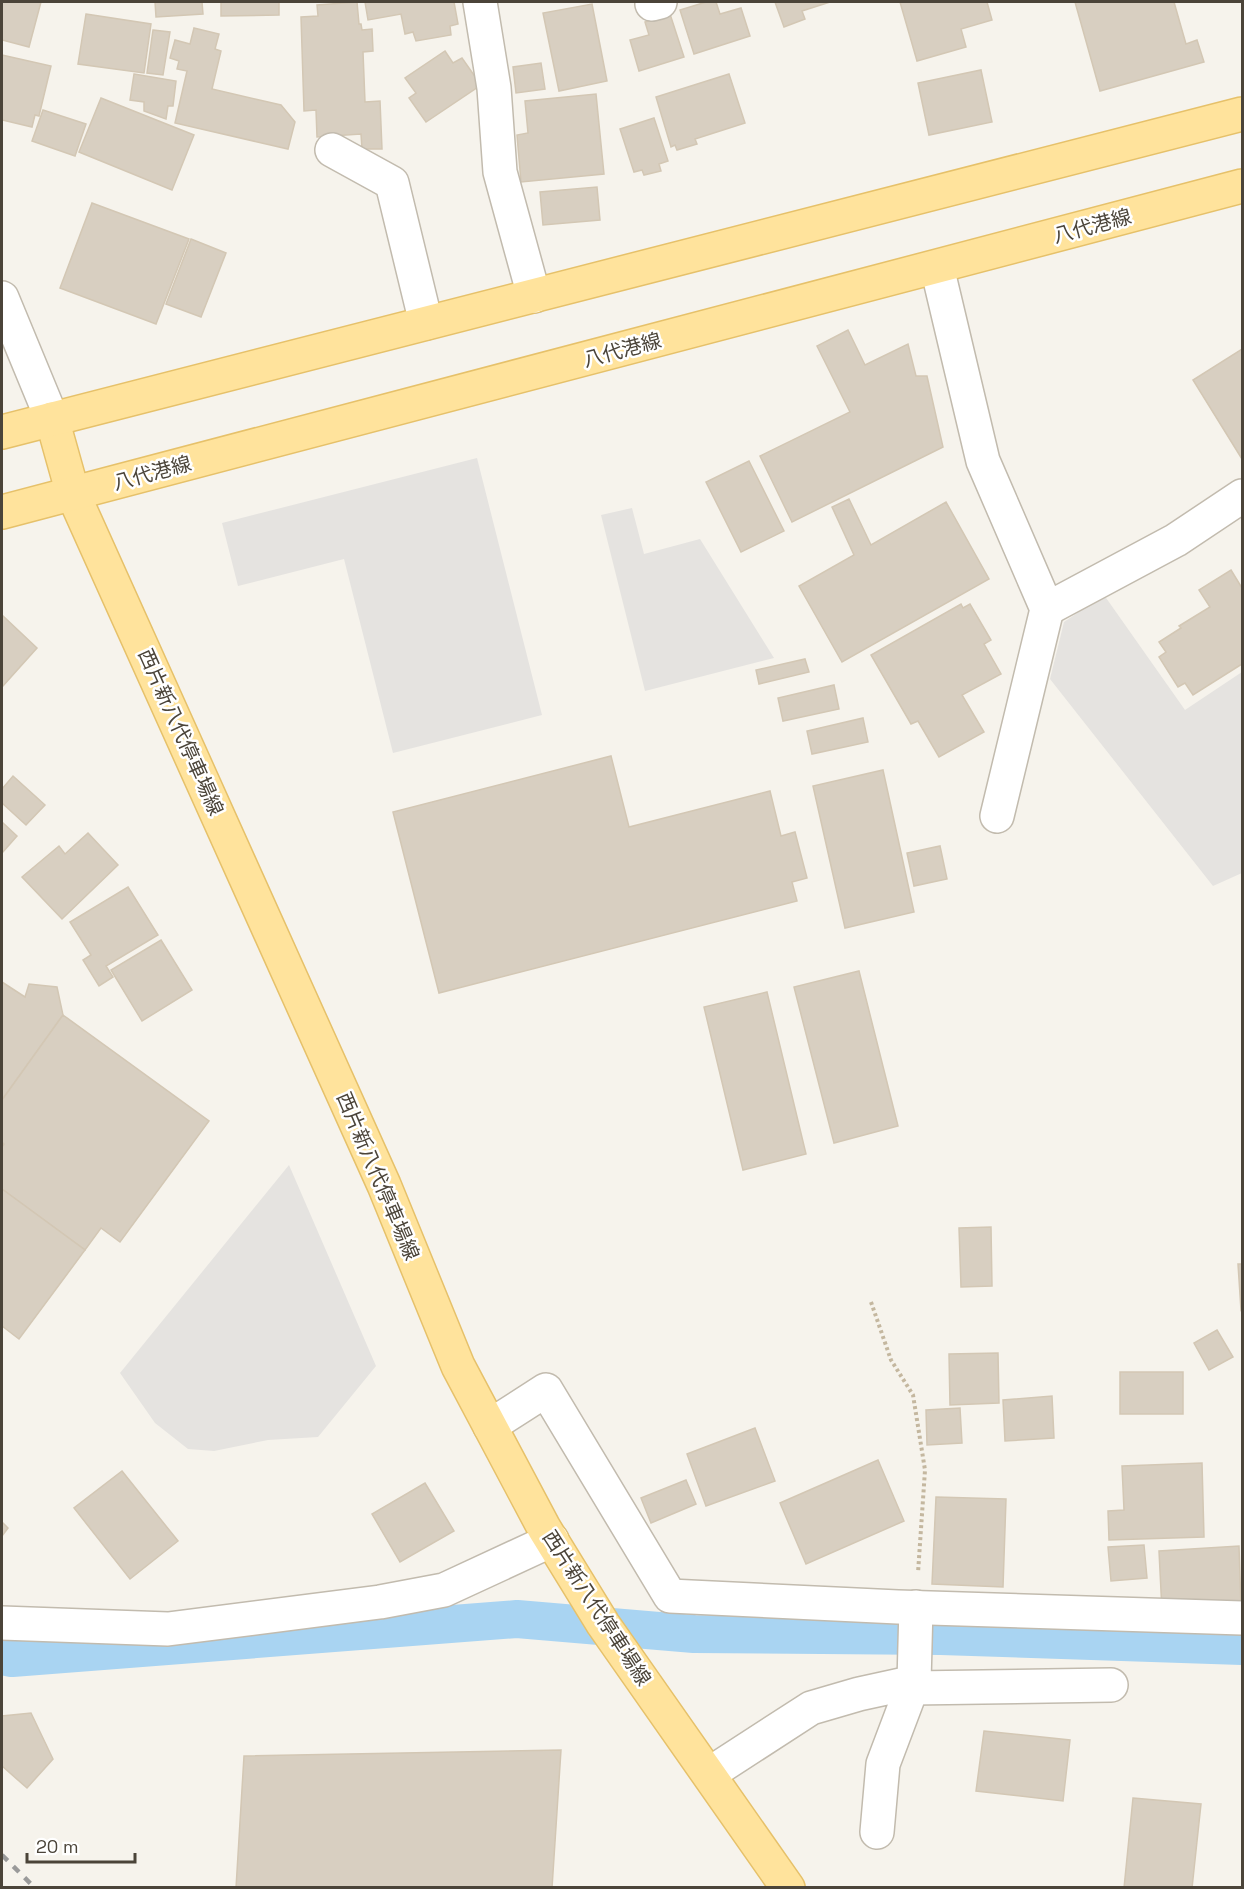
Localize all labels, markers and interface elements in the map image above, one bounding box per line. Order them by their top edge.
street label: 八代港線 [1050,203,1134,249]
street label: 八代港線 [580,327,664,373]
street label: 八代港線 [110,450,194,496]
street label: 西片新八代停車場線 [133,644,229,820]
street label: 西片新八代停車場線 [331,1088,425,1264]
street label: 西片新八代停車場線 [537,1525,657,1691]
scale bar [27,1826,135,1864]
text: 20 m [36,1835,79,1858]

